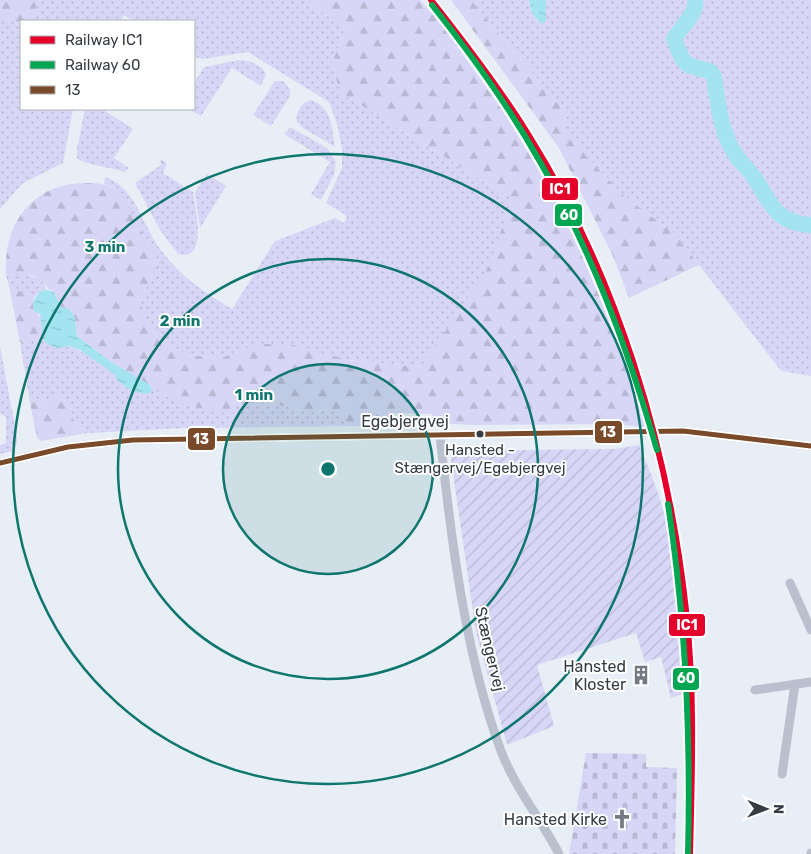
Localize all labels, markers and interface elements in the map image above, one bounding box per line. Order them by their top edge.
legend [20,20,195,110]
text: Railway IC1 [65,31,142,49]
text: Railway 60 [65,56,140,74]
text: 13 [65,81,80,99]
line badge: IC1 [541,177,579,201]
text: IC1 [549,181,571,198]
line badge: 60 [554,203,583,227]
text: 60 [560,207,578,224]
text: 3 min [85,238,125,256]
text: 2 min [160,312,200,330]
text: 1 min [235,386,273,404]
street label: Egebjergvej [361,412,449,431]
line badge: 13 [594,420,623,444]
text: 13 [600,424,616,441]
line badge: 13 [187,427,216,451]
marker: Hansted - Stængervej/Egebjergvej [475,429,485,439]
text: 13 [193,431,209,448]
place label: Hansted - Stængervej/Egebjergvej [395,441,565,477]
centre of rings [319,460,337,478]
street label: Stængervej [471,605,509,693]
line badge: IC1 [668,613,706,637]
text: IC1 [676,617,698,634]
place label: Hansted Kloster [563,657,626,694]
building icon: Hansted Kloster [630,664,652,686]
line badge: 60 [672,667,700,691]
text: 60 [677,670,695,687]
north arrow [741,784,791,834]
text: N [770,804,787,814]
church icon: Hansted Kirke [611,808,633,830]
place label: Hansted Kirke [504,810,607,829]

